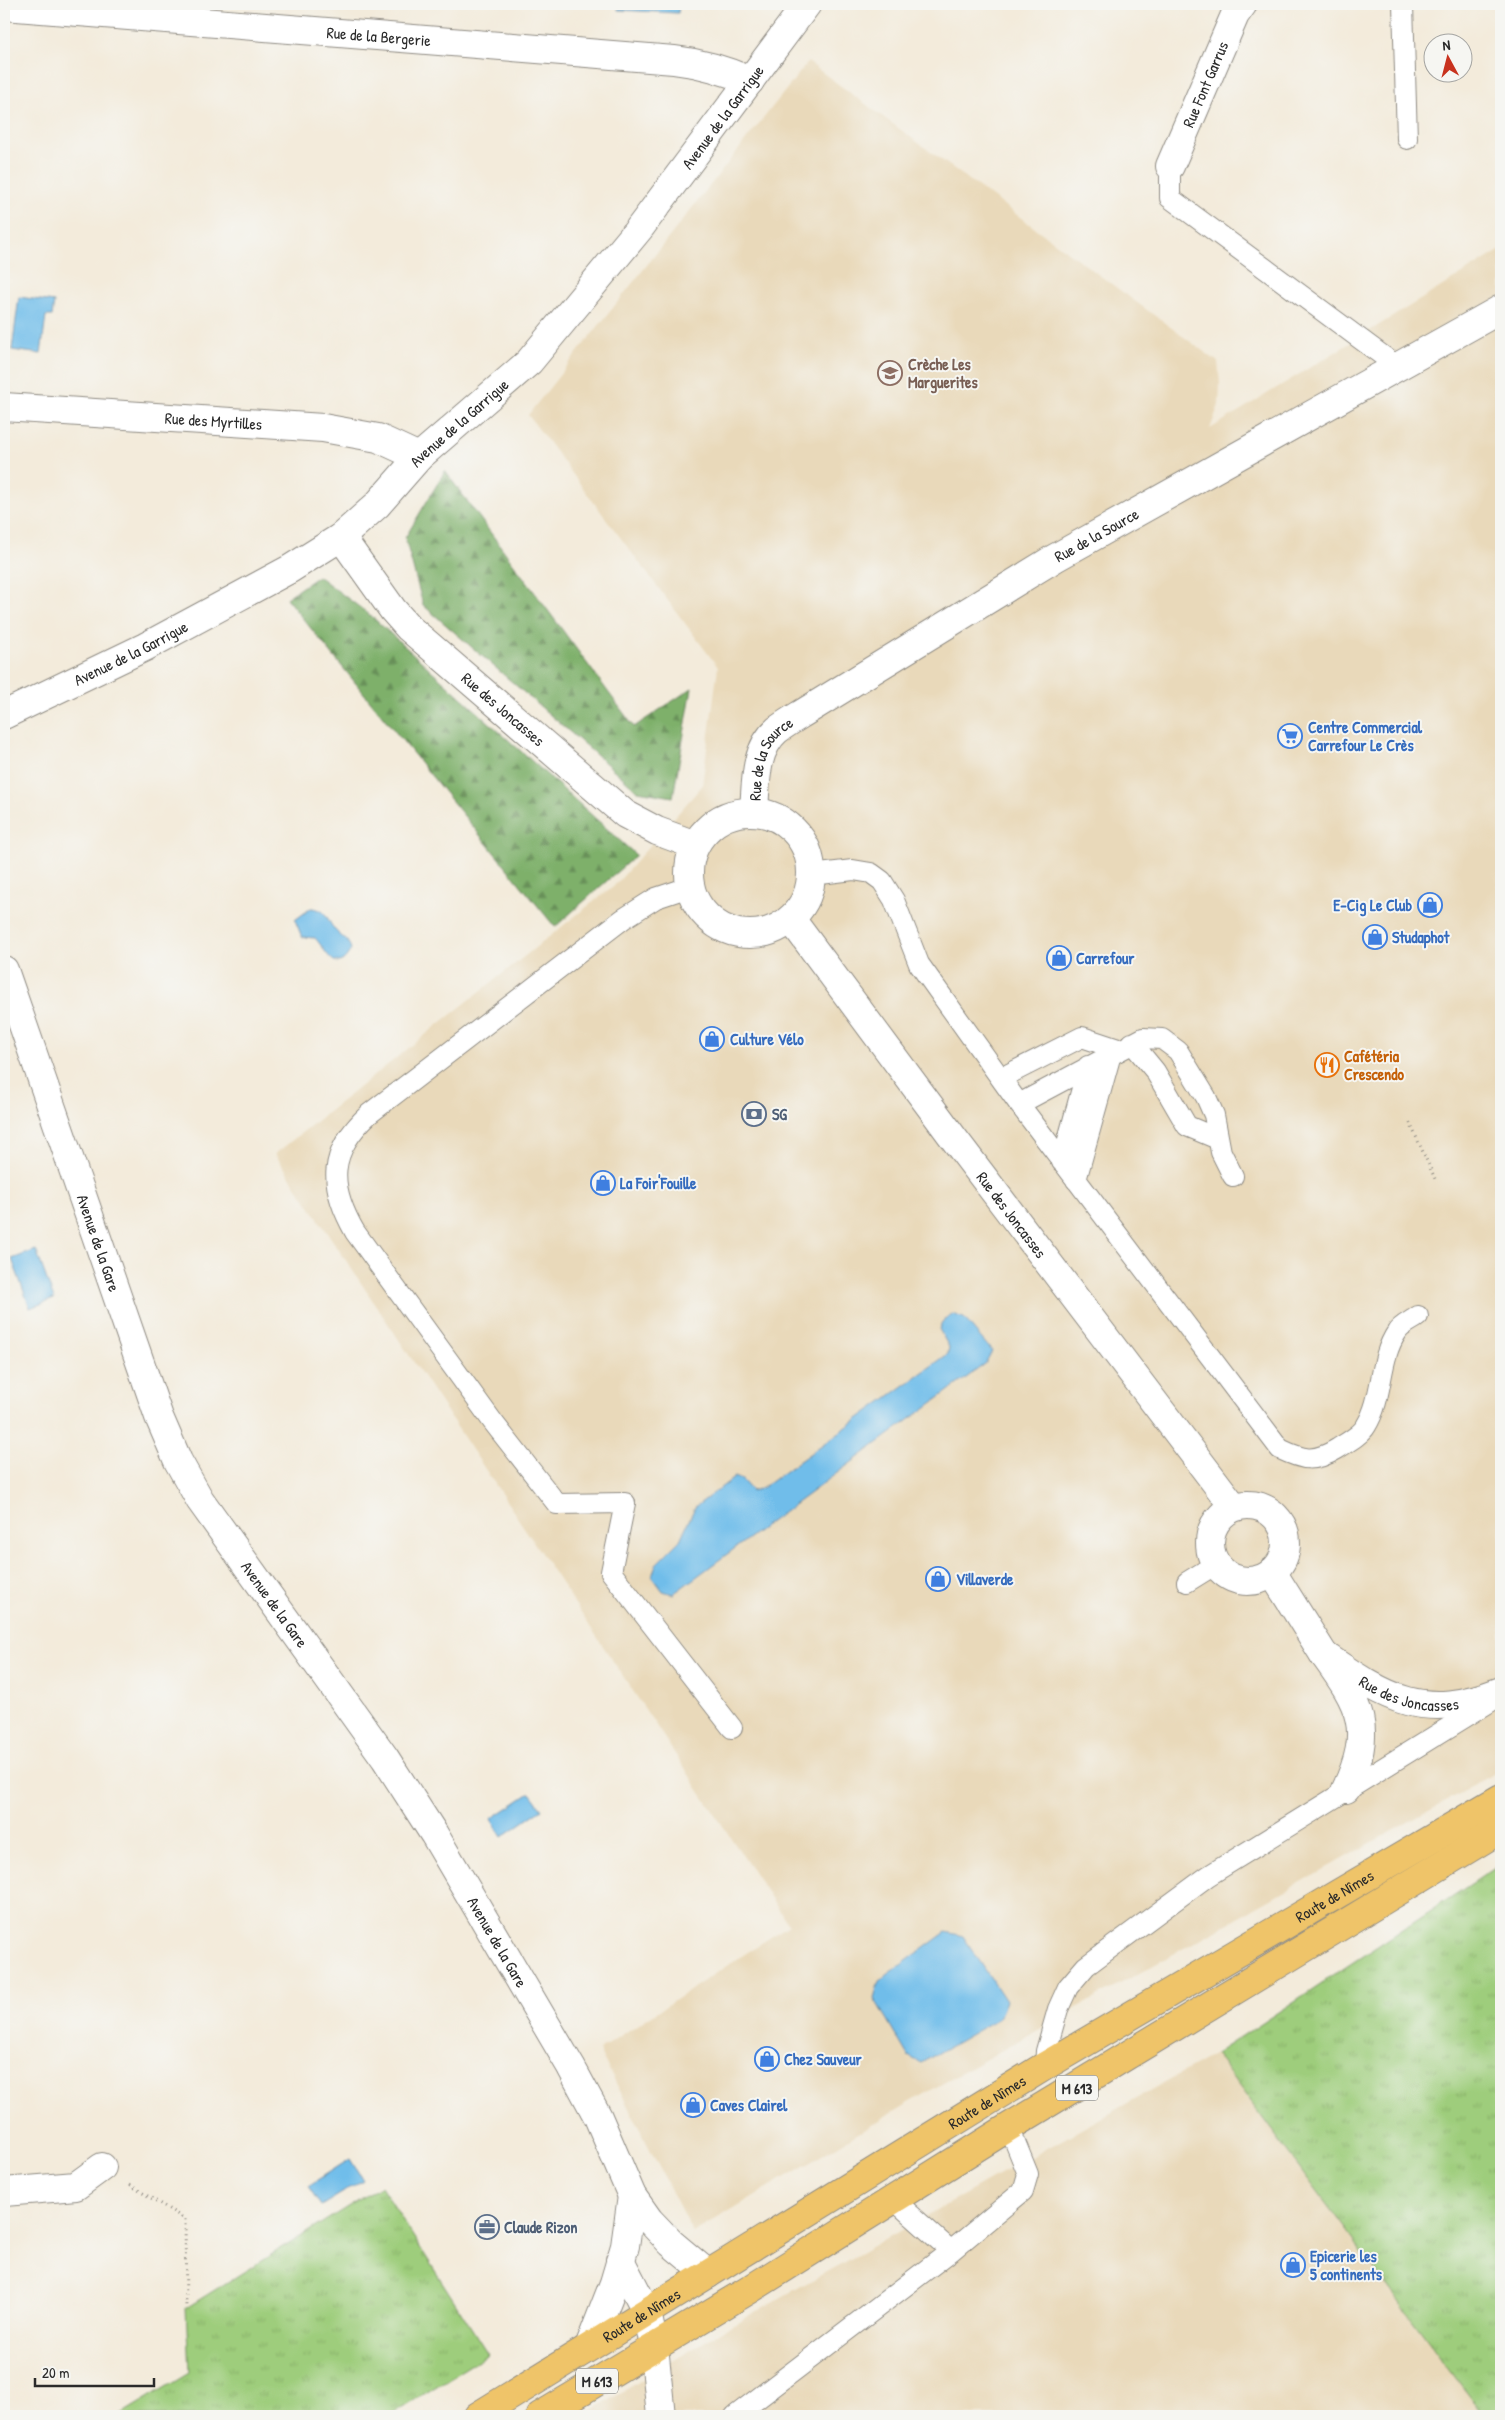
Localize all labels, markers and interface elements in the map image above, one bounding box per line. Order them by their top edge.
street label: Rue de la Bergerie [326,21,432,51]
north arrow [1422,32,1472,82]
text: N [1441,35,1452,54]
street label: Rue Font Garrus [1177,38,1233,131]
street label: Avenue de la Garrigue [676,60,769,174]
place label: Crèche Les Marguerites [908,353,978,394]
school or university icon: Crèche Les Marguerites [877,360,903,386]
street label: Avenue de la Garrigue [404,373,514,472]
street label: Rue des Myrtilles [164,407,263,435]
street label: Rue de la Source [1050,502,1143,567]
street label: Avenue de la Garrigue [70,615,192,691]
street label: Rue des Joncasses [457,667,549,751]
street label: Rue de la Source [744,711,798,801]
place label: Centre Commercial Carrefour Le Crès [1308,716,1423,756]
supermarket icon: Centre Commercial Carrefour Le Crès [1277,723,1303,749]
shop icon: E-Cig Le Club [1417,892,1443,918]
place label: E-Cig Le Club [1333,894,1412,917]
shop icon: Studaphot [1362,924,1388,950]
place label: Studaphot [1392,926,1450,949]
shop icon: Carrefour [1046,945,1072,971]
place label: Carrefour [1076,947,1135,969]
shop icon: Culture Vélo [699,1026,725,1052]
place label: Culture Vélo [730,1028,804,1050]
place label: Cafétéria Crescendo [1344,1045,1405,1085]
restaurant icon: Cafétéria Crescendo [1314,1052,1340,1078]
bank icon: SG [741,1101,767,1127]
place label: SG [772,1103,787,1125]
street label: Rue des Joncasses [972,1167,1052,1262]
shop icon: La Foir'Fouille [590,1170,616,1196]
place label: La Foir'Fouille [620,1172,697,1194]
street label: Avenue de la Gare [72,1192,126,1295]
street label: Avenue de la Gare [236,1557,314,1652]
shop icon: Villaverde [925,1566,951,1592]
place label: Villaverde [956,1568,1014,1590]
street label: Rue des Joncasses [1355,1670,1460,1716]
street label: Route de Nîmes [1291,1864,1378,1928]
street label: Avenue de la Gare [462,1893,533,1992]
shop icon: Chez Sauveur [754,2046,780,2072]
place label: Chez Sauveur [784,2048,863,2070]
street label: Route de Nîmes [944,2070,1030,2134]
road number: M 613 [1056,2076,1098,2100]
shop icon: Caves Clairel [680,2092,706,2118]
place label: Caves Clairel [710,2094,788,2116]
office icon: Claude Rizon [474,2214,500,2240]
place label: Claude Rizon [504,2216,577,2238]
place label: Epicerie les 5 continents [1310,2245,1383,2285]
shop icon: Epicerie les 5 continents [1280,2252,1306,2278]
street label: Route de Nîmes [598,2283,684,2348]
scale bar [35,2355,154,2387]
text: 20 m [42,2362,69,2383]
road number: M 613 [576,2368,618,2394]

